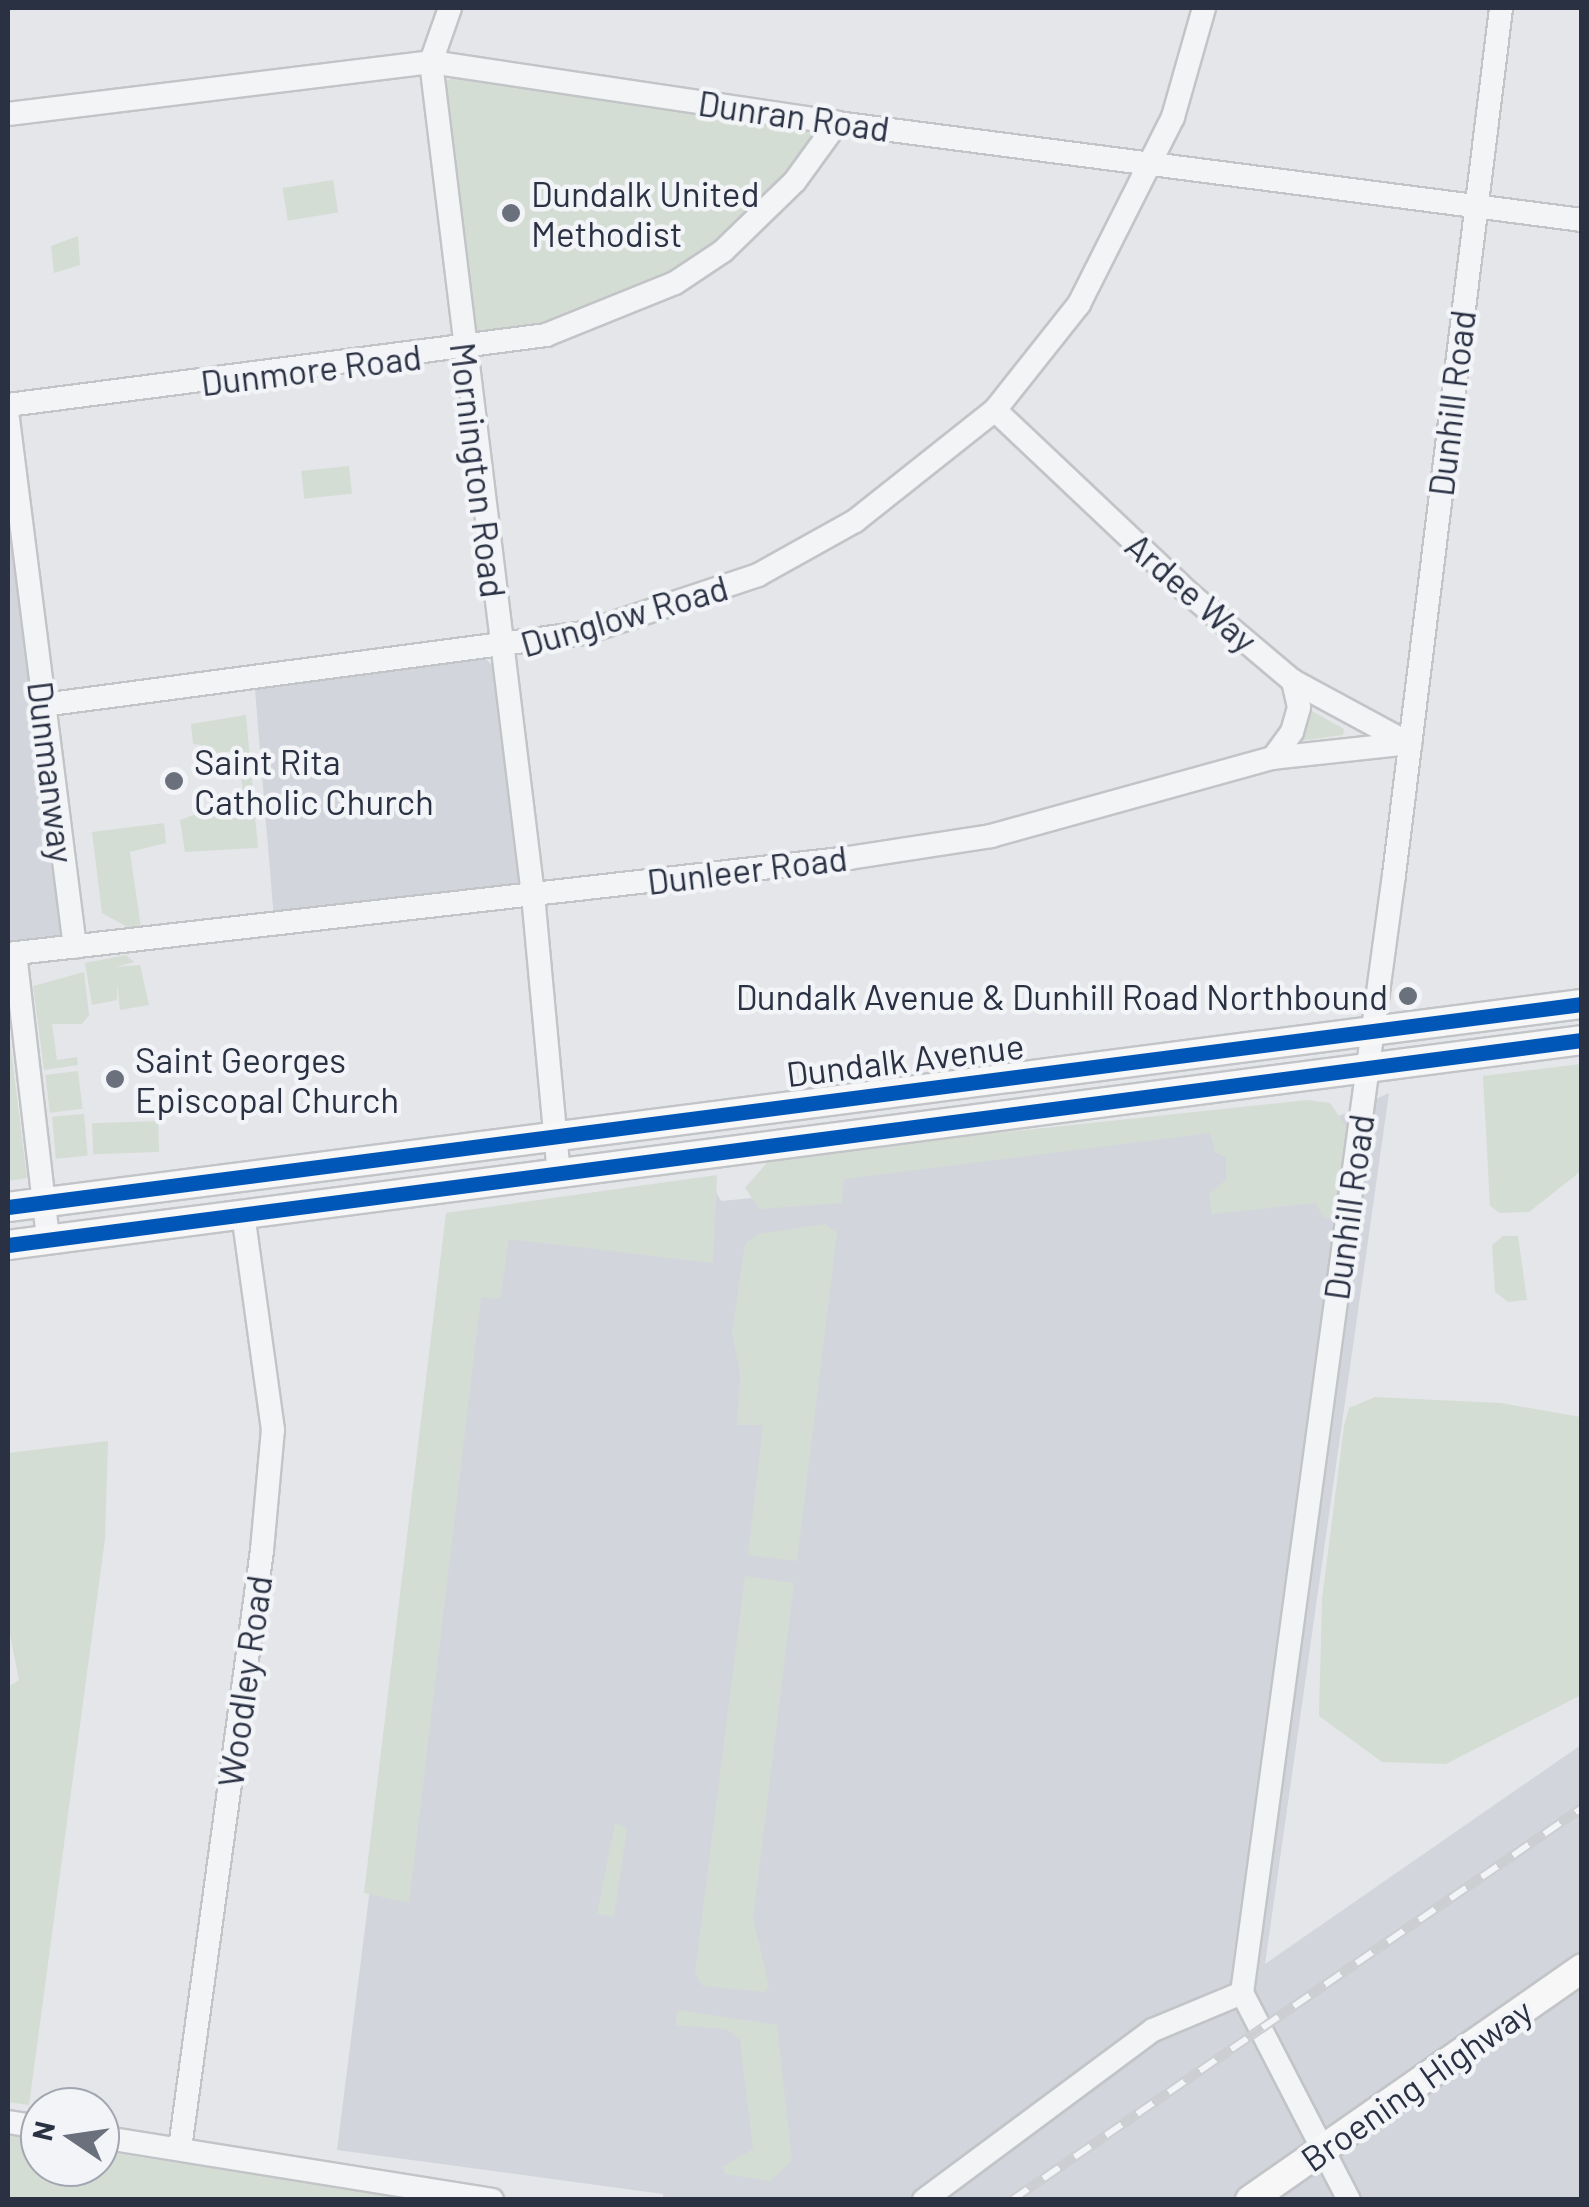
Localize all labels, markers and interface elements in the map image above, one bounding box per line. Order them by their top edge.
street label: Dunran Road [696,81,892,149]
place label: Dundalk United Methodist [531,172,760,254]
marker: Dundalk United Methodist [500,202,522,224]
street label: Dunhill Road [1419,308,1483,498]
street label: Dunmore Road [198,335,424,403]
street label: Mornington Road [443,340,515,600]
street label: Ardee Way [1118,524,1266,660]
street label: Dunglow Road [516,565,732,665]
street label: Dunmanway [20,679,84,865]
place label: Saint Rita Catholic Church [194,740,434,822]
marker: Saint Rita Catholic Church [163,770,185,792]
street label: Dunleer Road [645,836,849,902]
place label: Dundalk Avenue & Dunhill Road Northbound [736,975,1388,1017]
marker: Dundalk Avenue & Dunhill Road Northbound [1397,985,1419,1007]
street label: Dundalk Avenue [784,1024,1026,1094]
place label: Saint Georges Episcopal Church [135,1038,399,1120]
marker: Saint Georges Episcopal Church [104,1068,126,1090]
street label: Dunhill Road [1314,1111,1382,1303]
street label: Woodley Road [208,1573,280,1789]
street label: Broening Highway [1292,1989,1540,2179]
north arrow [20,2087,120,2187]
text: N [24,2118,61,2144]

